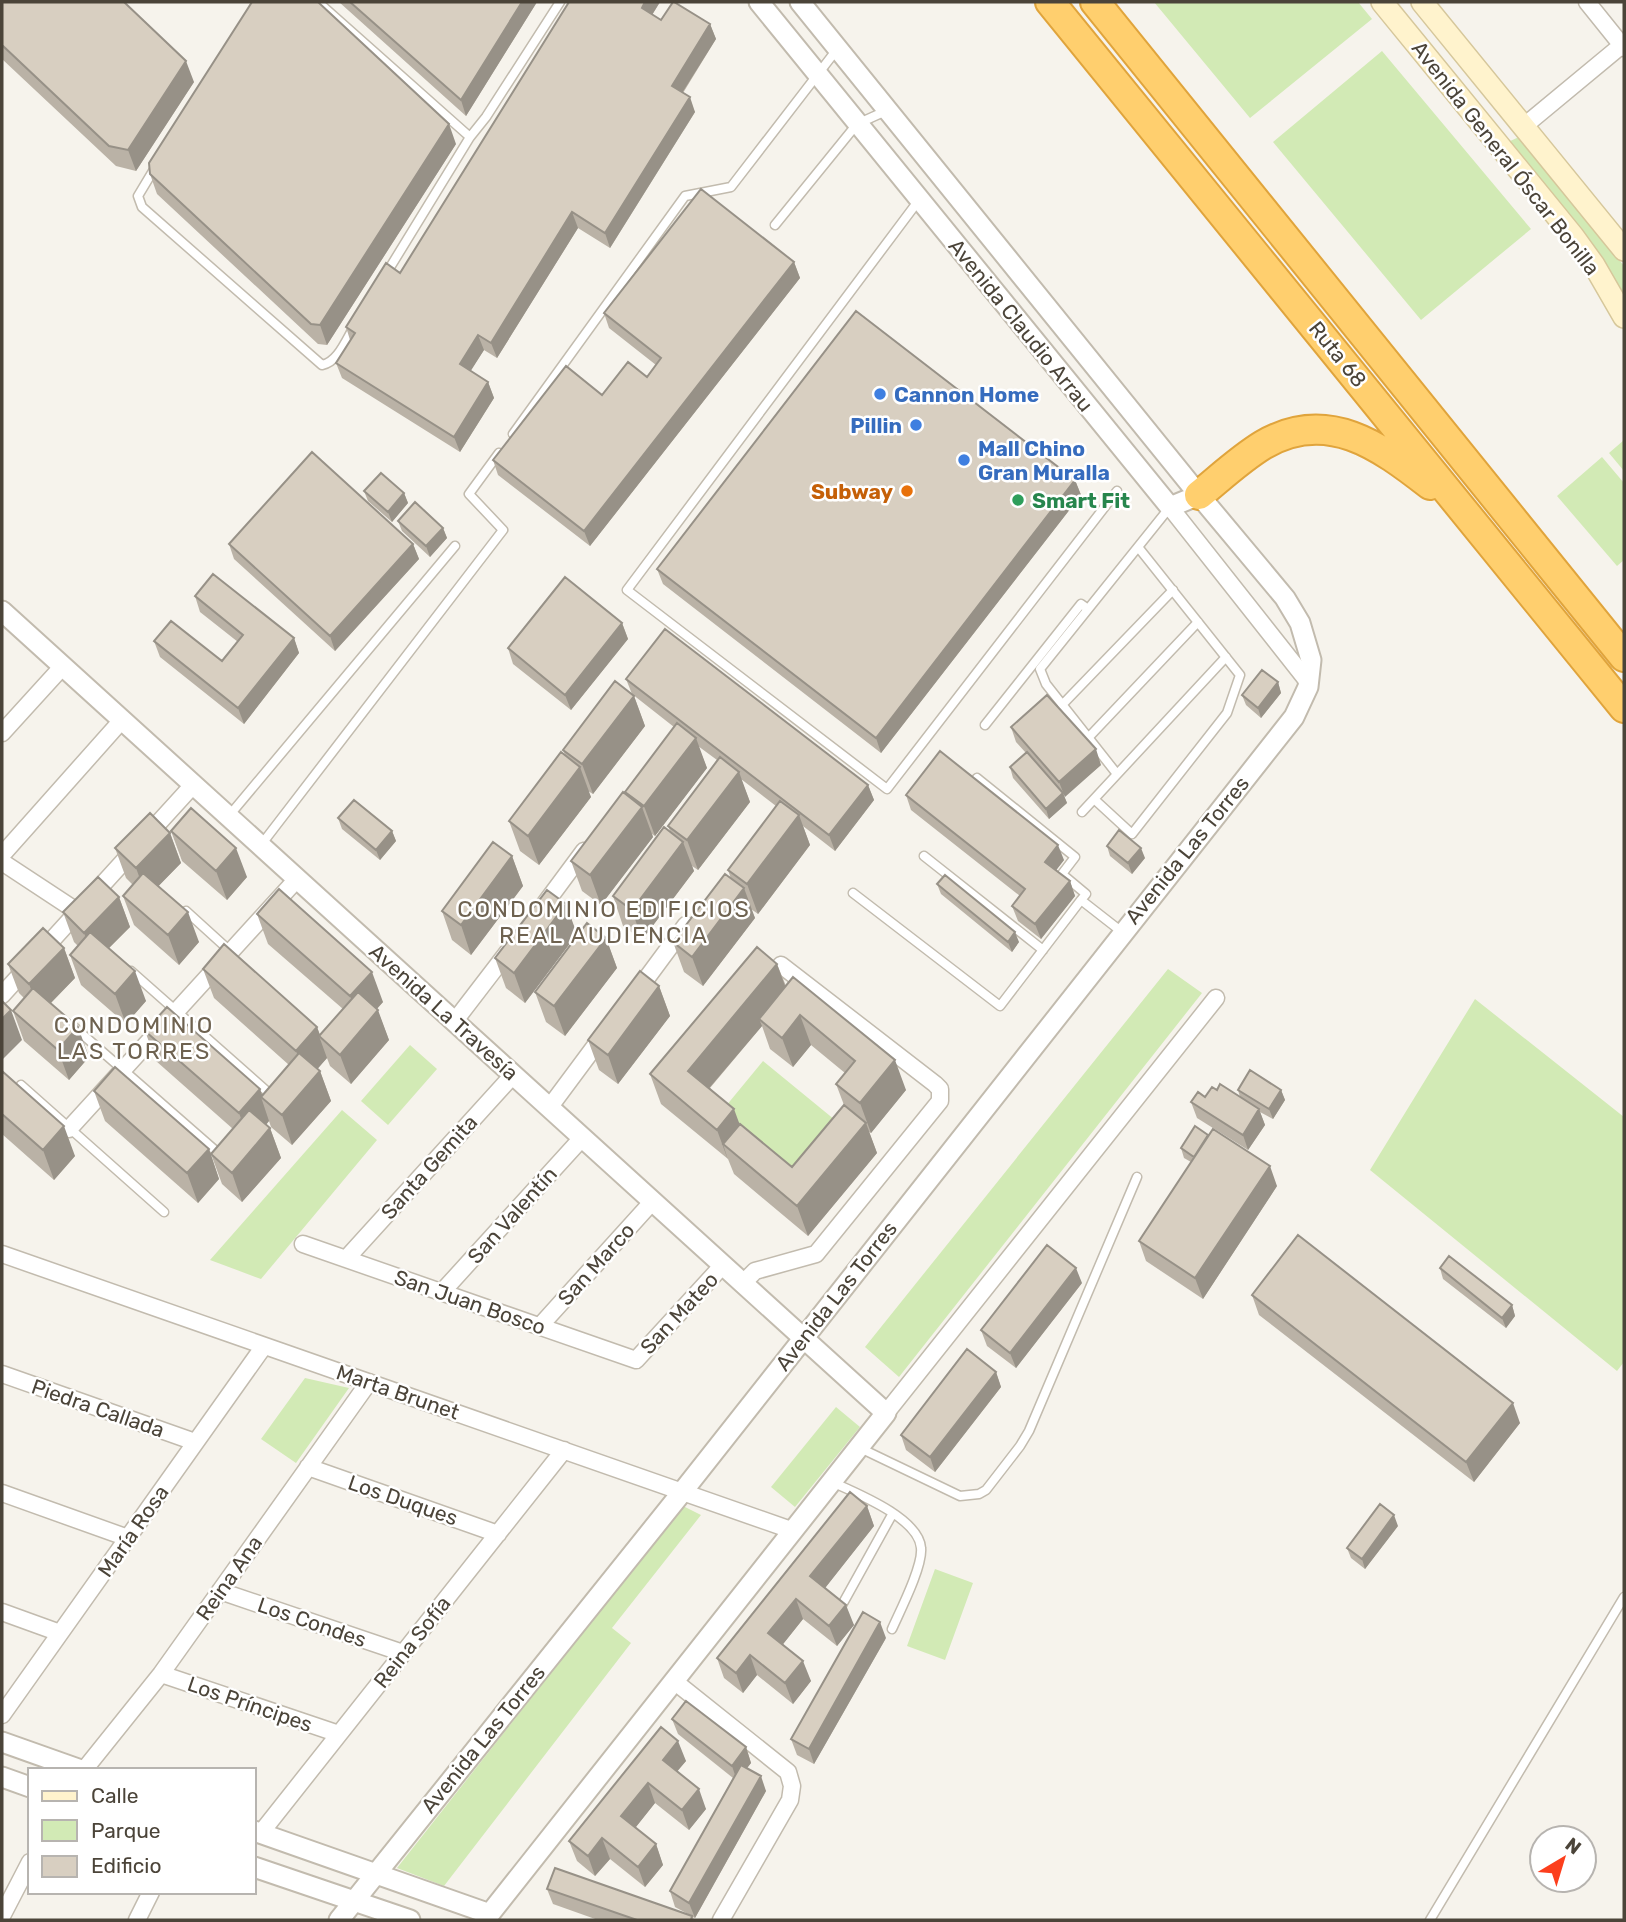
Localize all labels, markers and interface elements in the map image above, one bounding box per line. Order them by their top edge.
street label: Avenida General Óscar Bonilla [1407,36,1605,280]
street label: Avenida Claudio Arrau [944,234,1098,416]
street label: Ruta 68 [1304,316,1372,392]
place label: Cannon Home [894,382,1039,407]
marker: Cannon Home [872,386,888,402]
place label: Pillin [850,413,902,438]
marker: Pillin [908,417,924,433]
place label: Mall Chino Gran Muralla [978,436,1110,485]
marker: Mall Chino Gran Muralla [956,452,972,468]
place label: Subway [811,479,893,504]
marker: Subway [899,483,915,499]
place label: Smart Fit [1032,488,1130,513]
marker: Smart Fit [1010,492,1026,508]
street label: Avenida Las Torres [1120,771,1254,929]
district label: CONDOMINIO EDIFICIOS REAL AUDIENCIA [457,895,751,949]
street label: Avenida La Travesía [364,939,524,1085]
district label: CONDOMINIO LAS TORRES [54,1011,214,1065]
street label: Santa Gemita [376,1110,482,1224]
street label: San Valentín [462,1161,562,1269]
street label: Avenida Las Torres [770,1216,902,1376]
street label: San Marco [553,1218,639,1310]
street label: San Juan Bosco [391,1264,549,1340]
street label: San Mateo [635,1267,723,1359]
street label: Marta Brunet [333,1359,463,1425]
street label: Piedra Callada [28,1374,168,1442]
street label: Los Duques [345,1470,461,1530]
street label: María Rosa [92,1480,174,1582]
street label: Reina Ana [191,1531,267,1625]
street label: Reina Sofía [368,1591,456,1693]
street label: Los Condes [254,1592,370,1652]
street label: Avenida Las Torres [416,1660,550,1818]
street label: Los Príncipes [184,1671,316,1737]
legend [28,1768,256,1894]
text: Calle [91,1783,139,1808]
text: Parque [91,1818,161,1843]
north arrow [1528,1824,1598,1894]
text: N [1561,1833,1586,1859]
text: Edificio [91,1853,161,1878]

